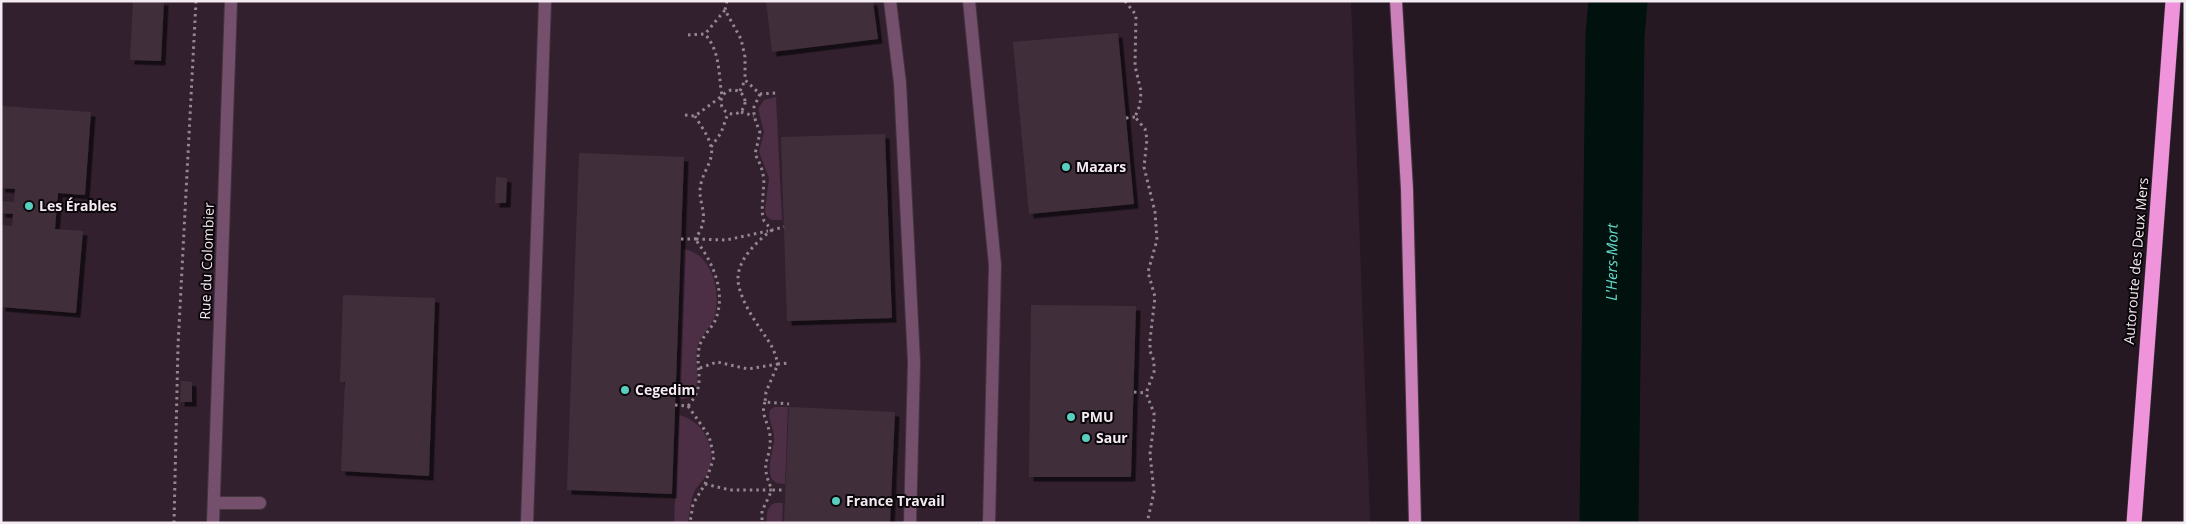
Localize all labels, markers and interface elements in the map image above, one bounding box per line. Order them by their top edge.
place label: Mazars [1076,157,1126,176]
marker: Mazars [1060,161,1072,173]
street label: Autoroute des Deux Mers [2119,177,2152,345]
place label: Les Érables [39,196,117,215]
marker: Les Érables [23,200,35,212]
street label: Rue du Colombier [195,202,218,320]
water label: L'Hers-Mort [1601,222,1622,301]
place label: Cegedim [635,380,695,399]
marker: Cegedim [619,384,631,396]
place label: PMU [1081,407,1114,426]
marker: PMU [1065,411,1077,423]
place label: Saur [1096,428,1128,447]
marker: Saur [1080,432,1092,444]
place label: France Travail [846,491,945,510]
marker: France Travail [830,495,842,507]

